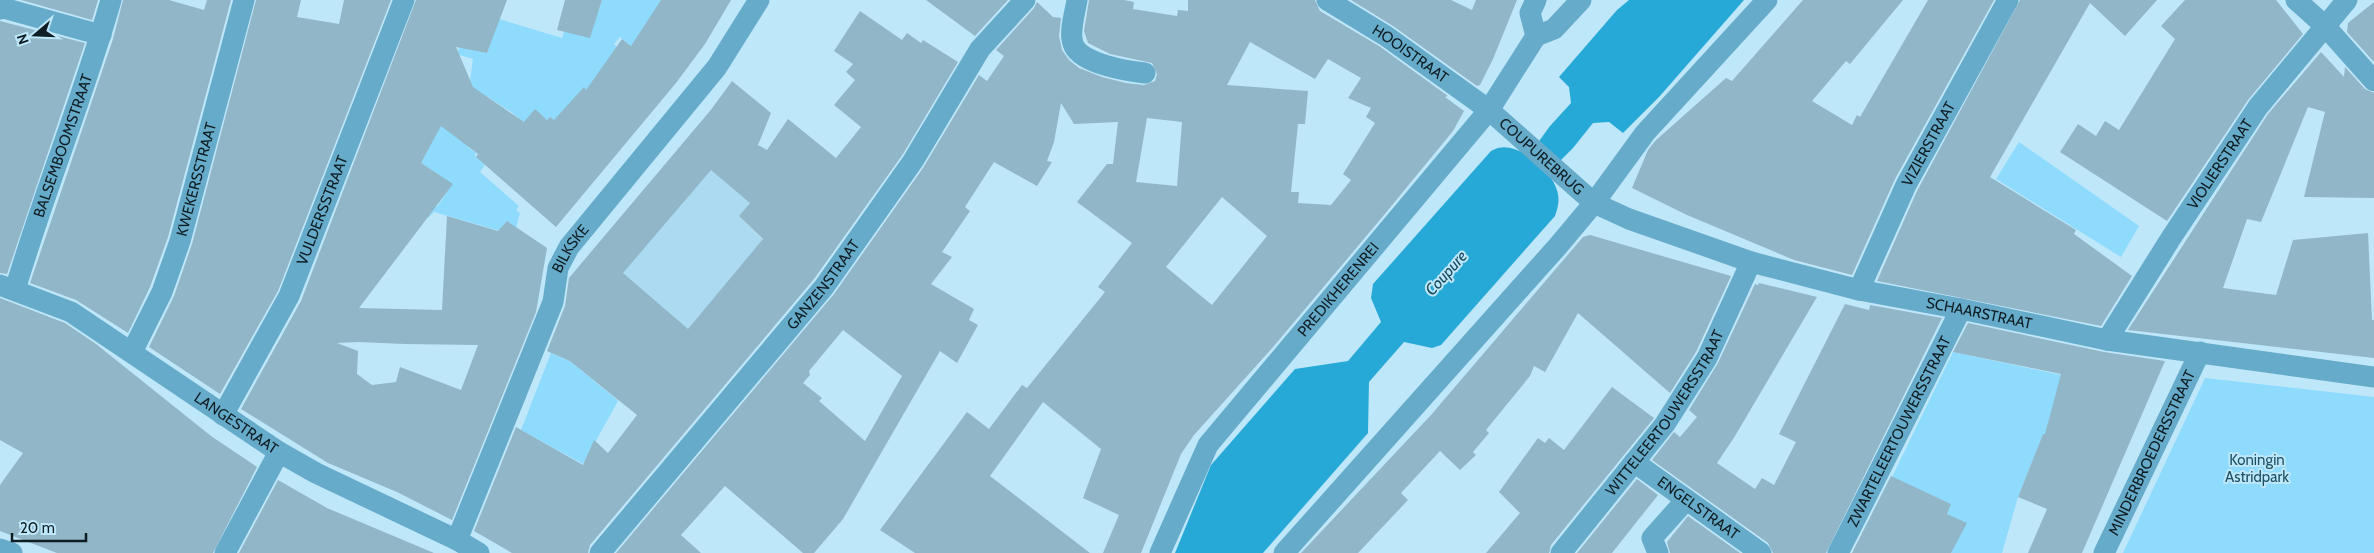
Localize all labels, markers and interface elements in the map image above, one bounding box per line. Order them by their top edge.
north arrow [10,10,60,60]
street label: HOOISTRAAT [1369,21,1452,87]
text: N [13,32,33,47]
street label: BALSEMBOOMSTRAAT [30,72,96,220]
street label: VIZIERSTRAAT [1898,98,1959,189]
street label: COUPUREBRUG [1495,114,1588,199]
street label: VIOLIERSTRAAT [2184,116,2256,213]
street label: KWEKERSSTRAAT [173,120,220,238]
street label: VULDERSSTRAAT [293,153,352,268]
street label: BILKSKE [548,221,593,276]
street label: GANZENSTRAAT [783,236,863,333]
street label: PREDIKHERENREI [1294,239,1383,340]
water label: Coupure [1421,247,1471,299]
street label: SCHAARSTRAAT [1925,294,2034,333]
street label: WITTELEERTOUWERSSTRAAT [1602,327,1728,499]
street label: ZWARTELEERTOUWERSSTRAAT [1844,333,1955,530]
street label: MINDERBROEDERSSTRAAT [2105,367,2199,538]
street label: LANGESTRAAT [191,389,281,458]
park label: Koningin Astridpark [2225,451,2289,486]
street label: ENGELSTRAAT [1654,473,1743,543]
scale bar [12,510,86,542]
text: 20 m [20,519,55,537]

